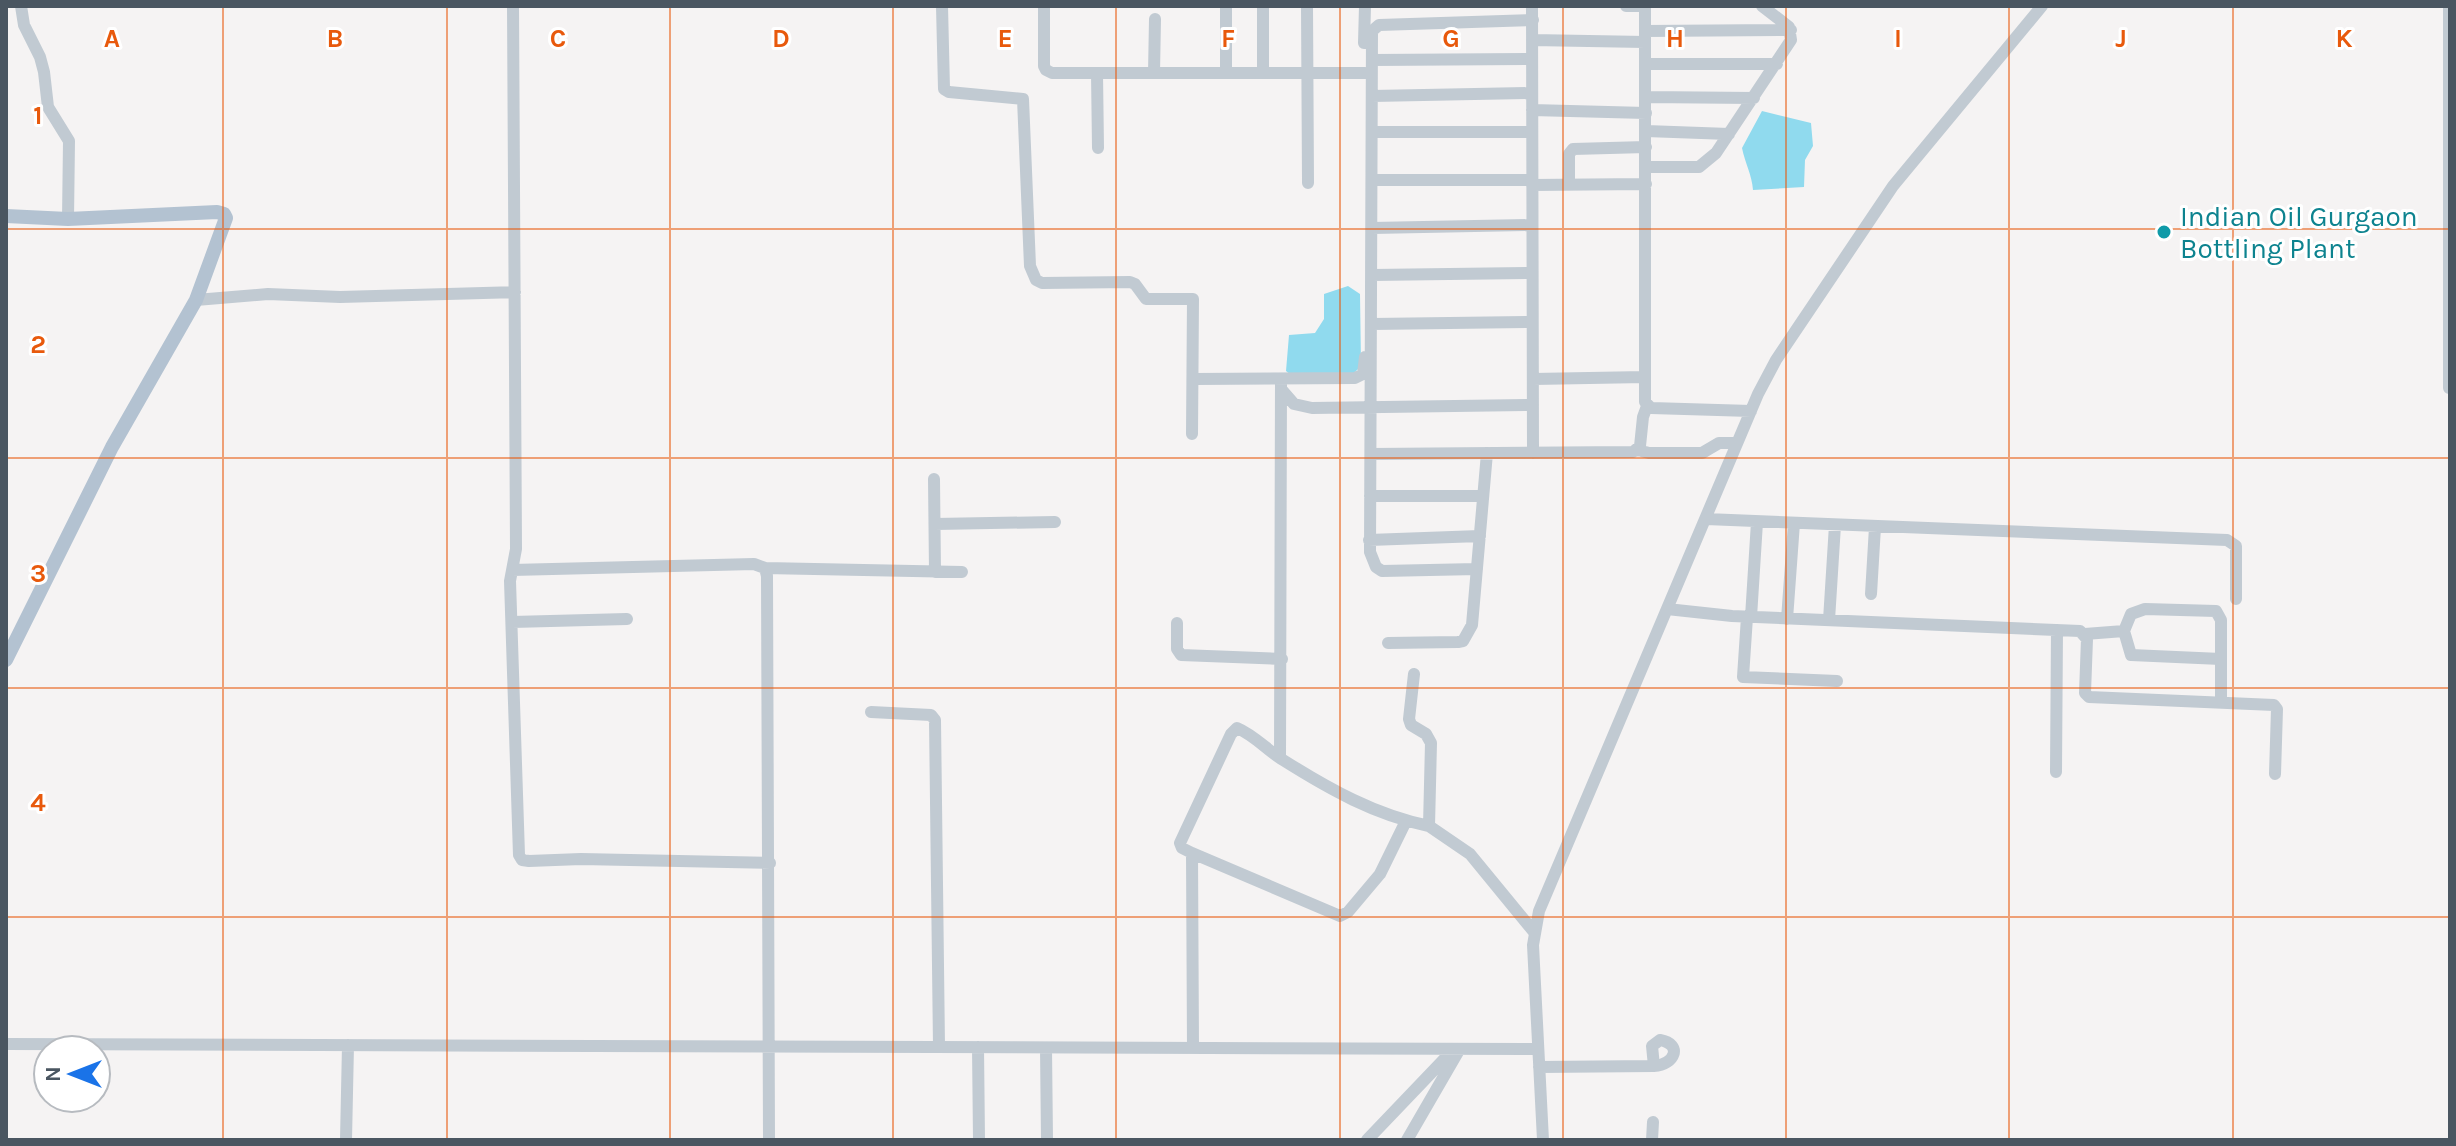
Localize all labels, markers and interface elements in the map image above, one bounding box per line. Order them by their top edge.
text: A [104,23,120,54]
text: B [327,23,343,54]
text: C [550,23,566,54]
text: D [772,23,790,54]
text: E [997,23,1013,54]
text: F [1221,23,1235,54]
text: G [1442,23,1460,54]
text: H [1666,23,1684,54]
text: I [1894,23,1902,54]
text: J [2115,23,2127,54]
text: K [2335,23,2353,54]
text: 1 [33,100,43,131]
place label: Indian Oil Gurgaon Bottling Plant [2180,200,2418,265]
marker: Indian Oil Gurgaon Bottling Plant [2155,223,2173,241]
text: 2 [30,329,46,360]
text: 3 [30,558,46,589]
text: 4 [30,787,46,818]
north arrow [32,1034,112,1114]
text: N [40,1066,66,1082]

